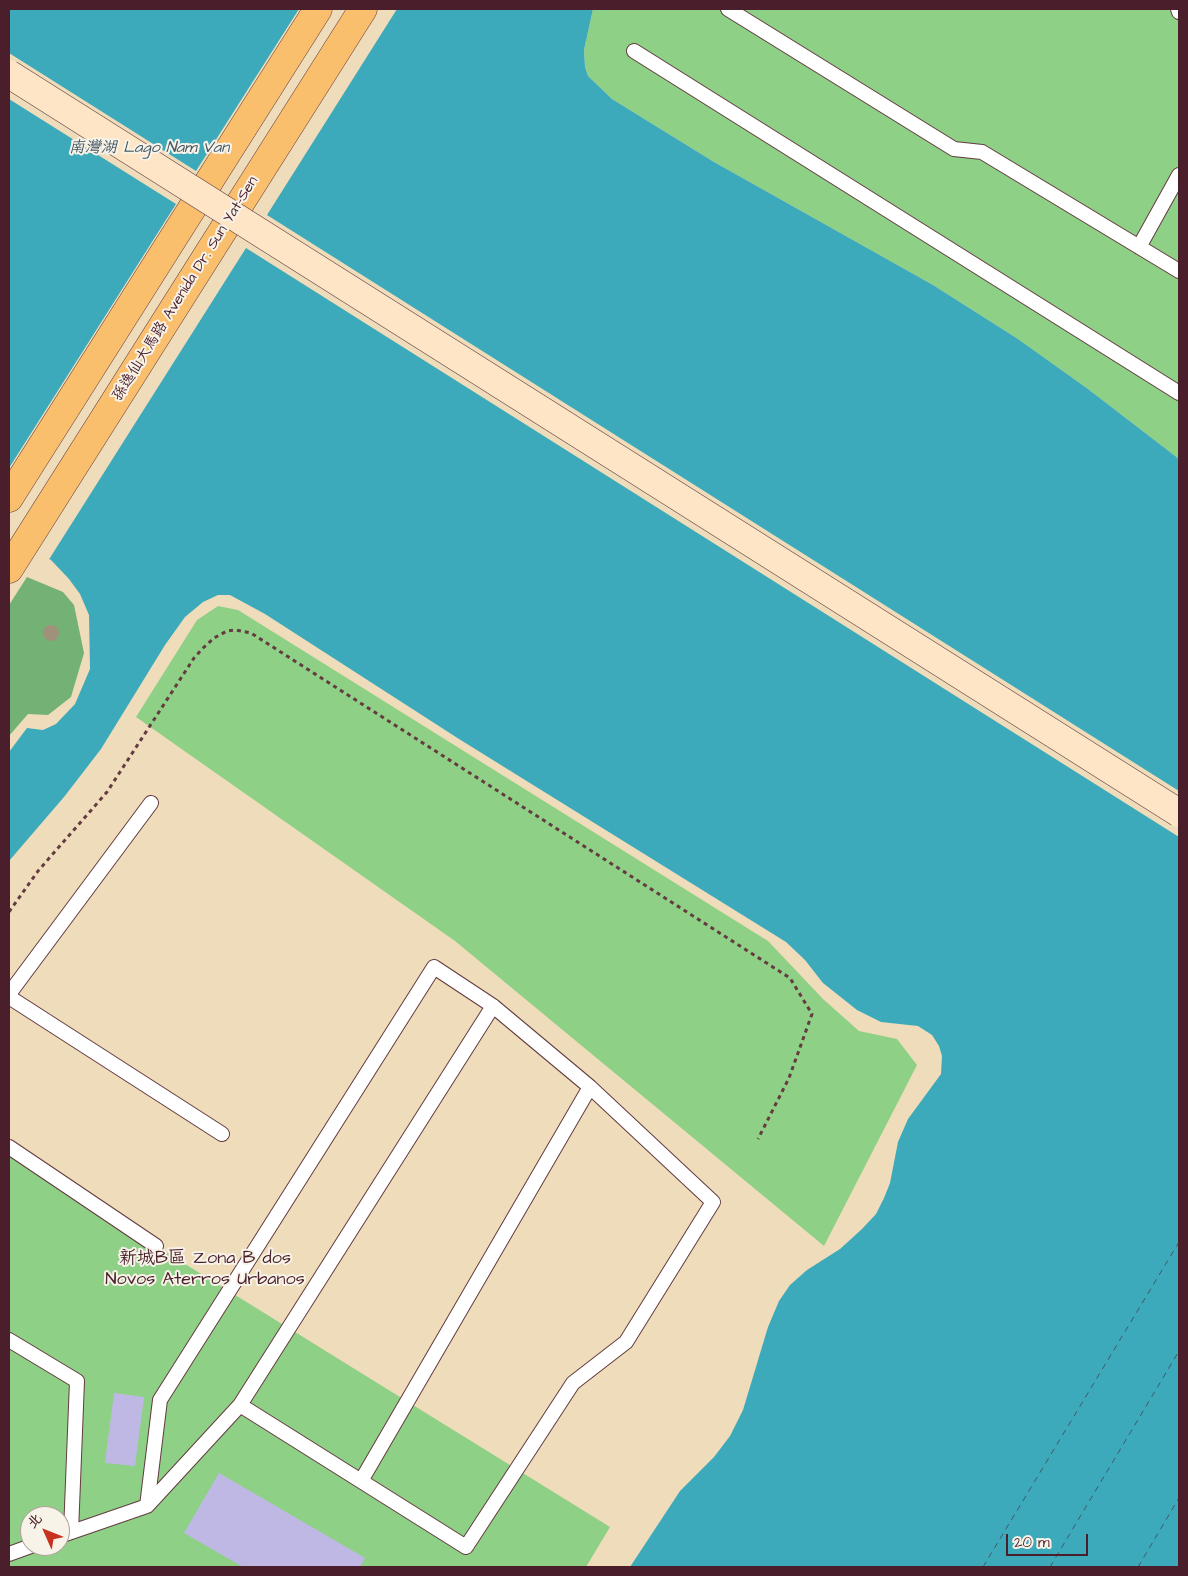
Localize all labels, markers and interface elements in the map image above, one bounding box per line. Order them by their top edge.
water label: 南灣湖 Lago Nam Van [69,139,229,159]
street label: 孫逸仙大馬路 Avenida Dr. Sun Yat-Sen [109,174,263,404]
district label: 新城B區 Zona B dos Novos Aterros Urbanos [92,1248,318,1290]
north arrow [20,1506,70,1556]
text: 北 [23,1509,47,1533]
scale bar [1008,1524,1090,1556]
text: 20 m [1014,1532,1050,1553]

